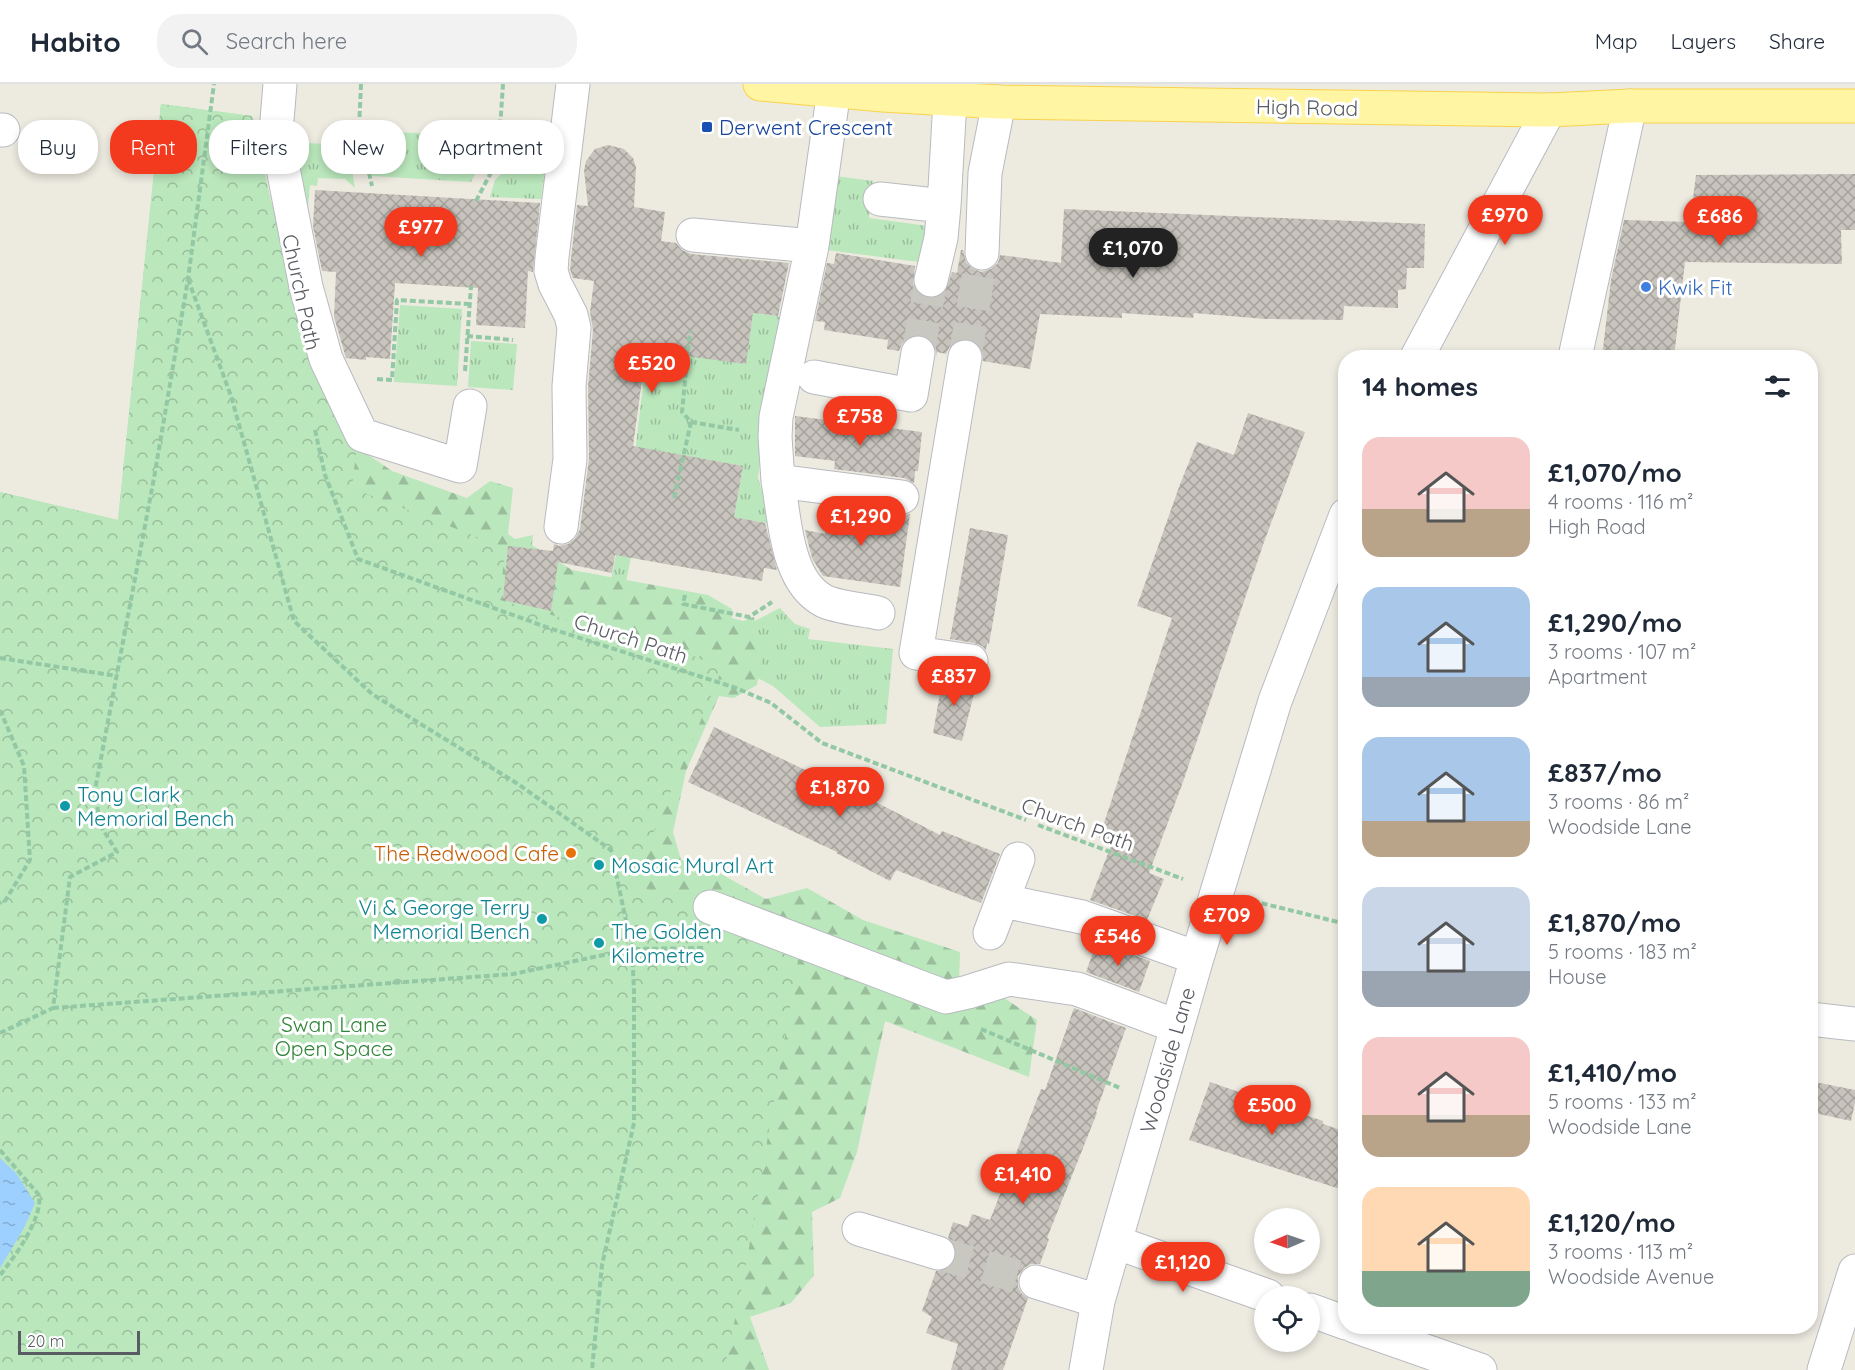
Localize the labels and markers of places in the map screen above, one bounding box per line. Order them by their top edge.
place label: Derwent Crescent [719,114,893,140]
marker: Derwent Crescent [700,120,714,134]
pin: £970 [1469,195,1541,246]
pin: £686 [1684,196,1756,247]
pin: £977 [385,207,457,258]
pin: £1,070 [1084,228,1182,279]
place label: Kwik Fit [1658,274,1733,300]
marker: Kwik Fit [1639,280,1653,294]
pin: £520 [616,343,688,394]
pin: £758 [824,396,896,447]
pin: £1,290 [812,496,910,547]
pin: £837 [918,656,990,707]
pin: £1,870 [791,767,889,818]
place label: Tony Clark Memorial Bench [77,781,234,831]
marker: Tony Clark Memorial Bench [58,799,72,813]
place label: The Redwood Cafe [374,840,559,866]
marker: The Redwood Cafe [564,846,578,860]
place label: Mosaic Mural Art [611,852,774,878]
marker: Mosaic Mural Art [592,858,606,872]
place label: Vi & George Terry Memorial Bench [358,894,530,944]
pin: £709 [1191,895,1263,946]
marker: Vi & George Terry Memorial Bench [535,912,549,926]
pin: £546 [1082,916,1154,967]
place label: The Golden Kilometre [611,918,722,968]
marker: The Golden Kilometre [592,936,606,950]
pin: £500 [1236,1085,1308,1136]
pin: £1,410 [974,1154,1072,1205]
pin: £1,120 [1134,1242,1232,1293]

